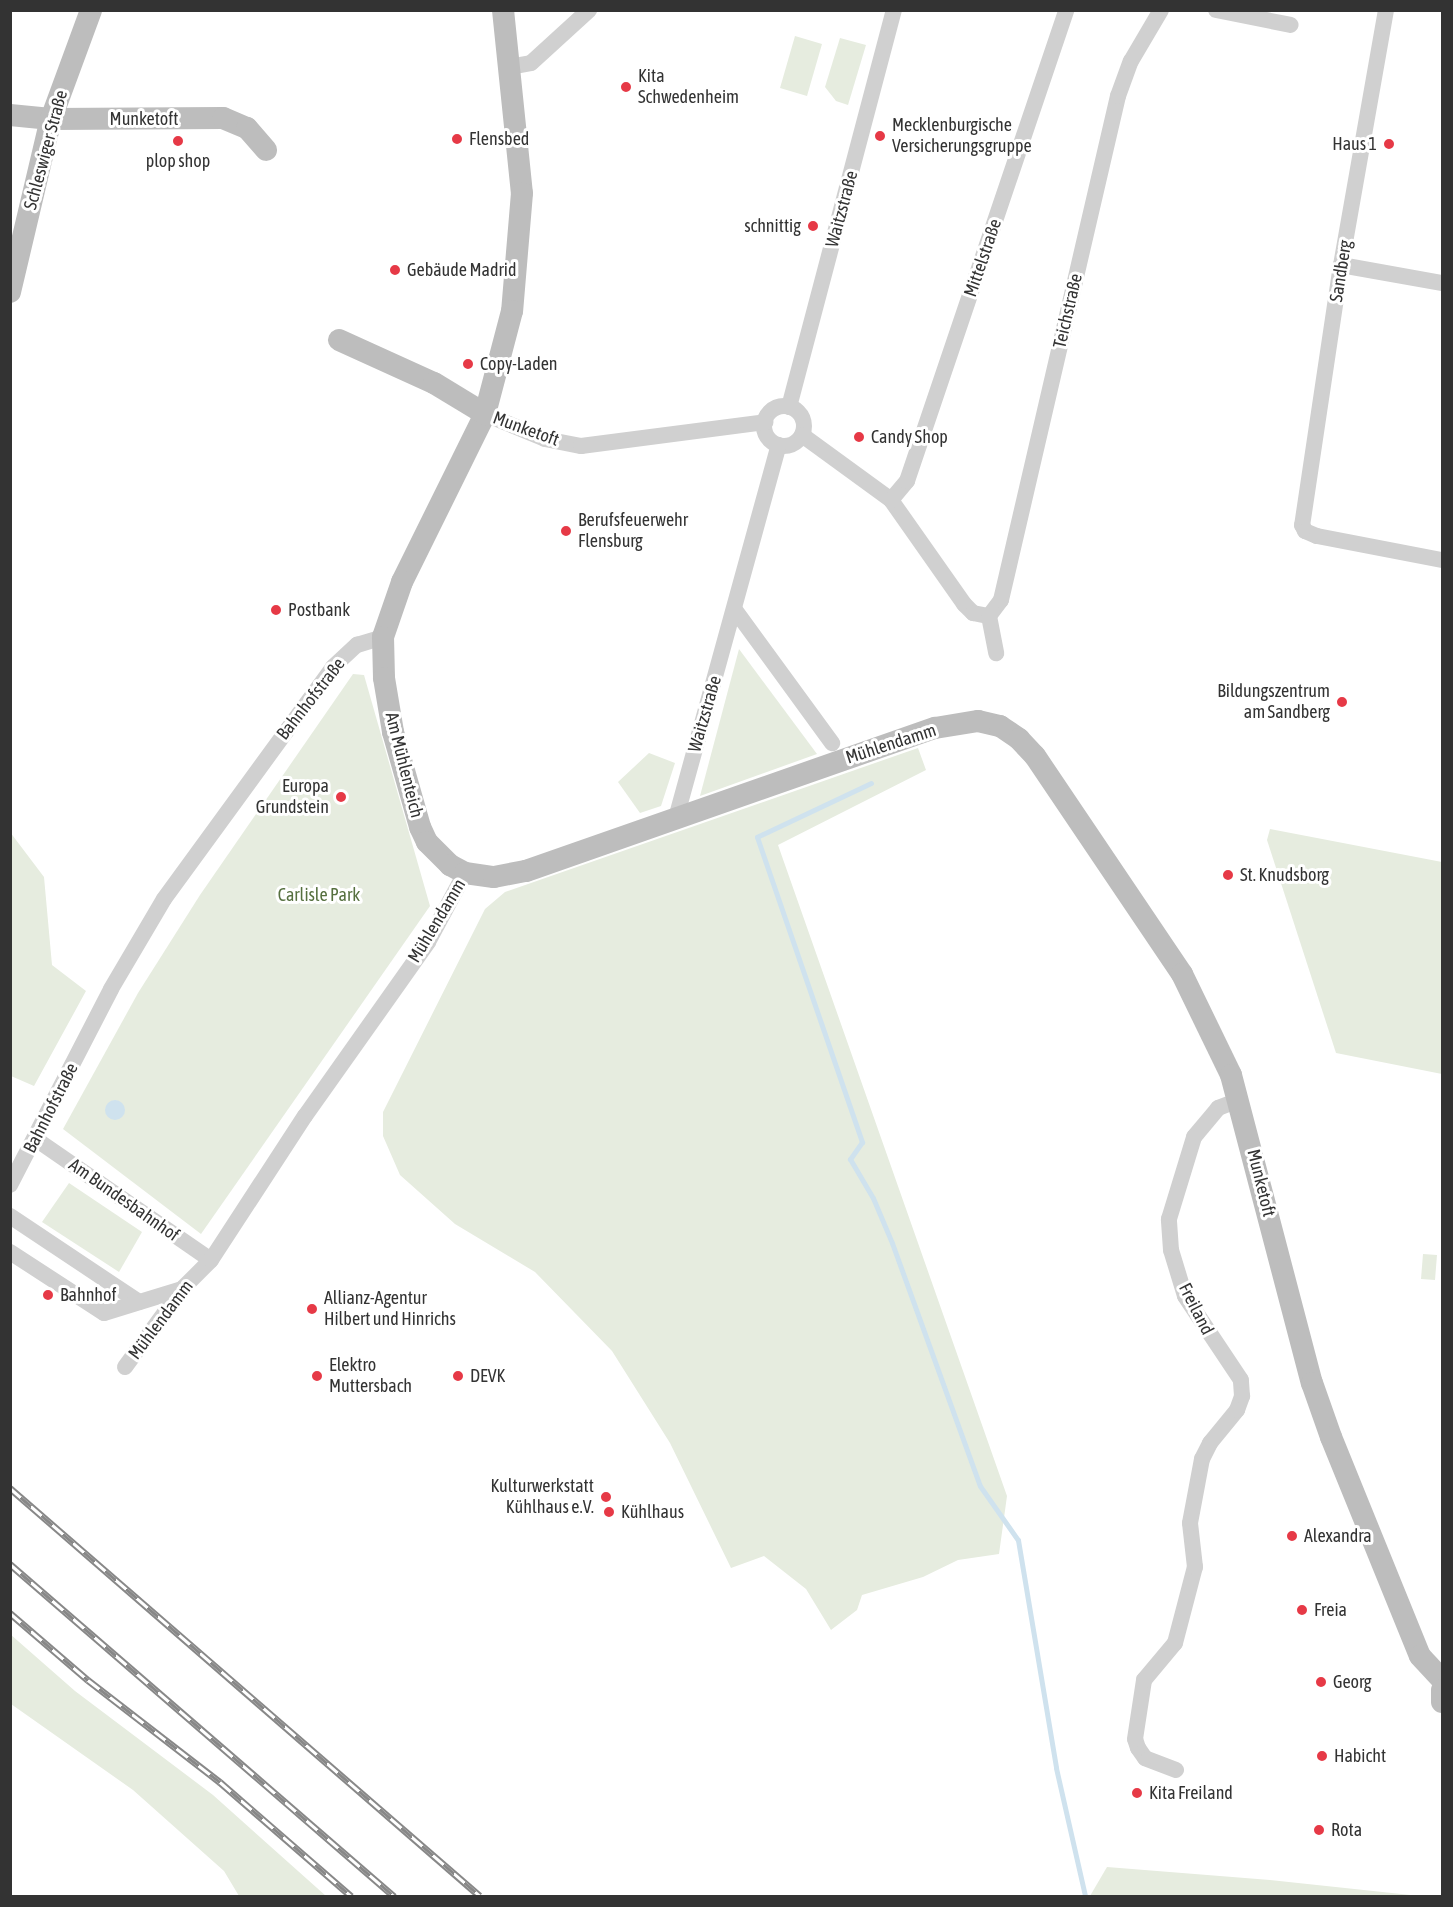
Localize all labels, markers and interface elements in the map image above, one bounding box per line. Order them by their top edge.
place label: Kita Schwedenheim [638,66,739,109]
marker: Kita Schwedenheim [619,80,633,94]
street label: Schleswiger Straße [20,88,72,212]
street label: Munketoft [110,108,178,130]
place label: Mecklenburgische Versicherungsgruppe [892,115,1032,158]
place label: Flensbed [469,128,529,150]
marker: Mecklenburgische Versicherungsgruppe [873,129,887,143]
marker: Flensbed [450,132,464,146]
place label: Haus 1 [1332,133,1377,155]
marker: plop shop [171,134,185,148]
marker: Haus 1 [1382,137,1396,151]
place label: plop shop [146,150,210,172]
street label: Waitzstraße [821,168,863,250]
place label: schnittig [744,215,801,237]
street label: Mittelstraße [960,216,1006,300]
marker: schnittig [806,219,820,233]
street label: Sandberg [1325,238,1357,304]
place label: Gebäude Madrid [407,259,516,281]
marker: Gebäude Madrid [388,263,402,277]
street label: Teichstraße [1049,272,1087,350]
place label: Copy-Laden [480,353,558,375]
marker: Copy-Laden [461,357,475,371]
street label: Munketoft [490,407,562,451]
place label: Candy Shop [871,426,948,448]
marker: Candy Shop [852,430,866,444]
place label: Berufsfeuerwehr Flensburg [578,510,688,552]
marker: Berufsfeuerwehr Flensburg [559,524,573,538]
place label: Postbank [288,599,350,621]
marker: Postbank [269,603,283,617]
street label: Bahnhofstraße [272,654,350,744]
street label: Waitzstraße [684,673,726,755]
place label: Bildungszentrum am Sandberg [1217,681,1330,724]
marker: Bildungszentrum am Sandberg [1335,695,1349,709]
street label: Am Mühlenteich [380,710,428,820]
street label: Mühlendamm [843,719,939,769]
place label: Europa Grundstein [256,776,329,818]
marker: Europa Grundstein [334,790,348,804]
place label: St. Knudsborg [1240,864,1329,886]
marker: St. Knudsborg [1221,868,1235,882]
street label: Mühlendamm [404,875,470,967]
park label: Carlisle Park [278,884,360,906]
street label: Bahnhofstraße [19,1059,83,1157]
street label: Munketoft [1242,1147,1280,1219]
street label: Am Bundesbahnhof [65,1154,183,1246]
street label: Mühlendamm [124,1276,198,1364]
street label: Freiland [1174,1280,1218,1338]
place label: Bahnhof [60,1284,117,1306]
marker: Bahnhof [41,1288,55,1302]
place label: Allianz-Agentur Hilbert und Hinrichs [324,1288,456,1330]
marker: Allianz-Agentur Hilbert und Hinrichs [305,1302,319,1316]
place label: Elektro Muttersbach [329,1355,412,1398]
place label: DEVK [470,1365,505,1387]
marker: Elektro Muttersbach [310,1369,324,1383]
marker: DEVK [451,1369,465,1383]
place label: Kulturwerkstatt Kühlhaus e.V. [490,1476,594,1518]
marker: Kulturwerkstatt Kühlhaus e.V. [599,1490,613,1504]
place label: Kühlhaus [621,1501,684,1523]
marker: Kühlhaus [602,1505,616,1519]
place label: Alexandra [1304,1525,1372,1547]
marker: Alexandra [1285,1529,1299,1543]
place label: Freia [1314,1599,1347,1621]
marker: Freia [1295,1603,1309,1617]
place label: Georg [1333,1671,1372,1693]
marker: Georg [1314,1675,1328,1689]
place label: Habicht [1334,1745,1386,1767]
marker: Habicht [1315,1749,1329,1763]
place label: Kita Freiland [1149,1782,1233,1804]
marker: Kita Freiland [1130,1786,1144,1800]
place label: Rota [1331,1819,1362,1841]
marker: Rota [1312,1823,1326,1837]

